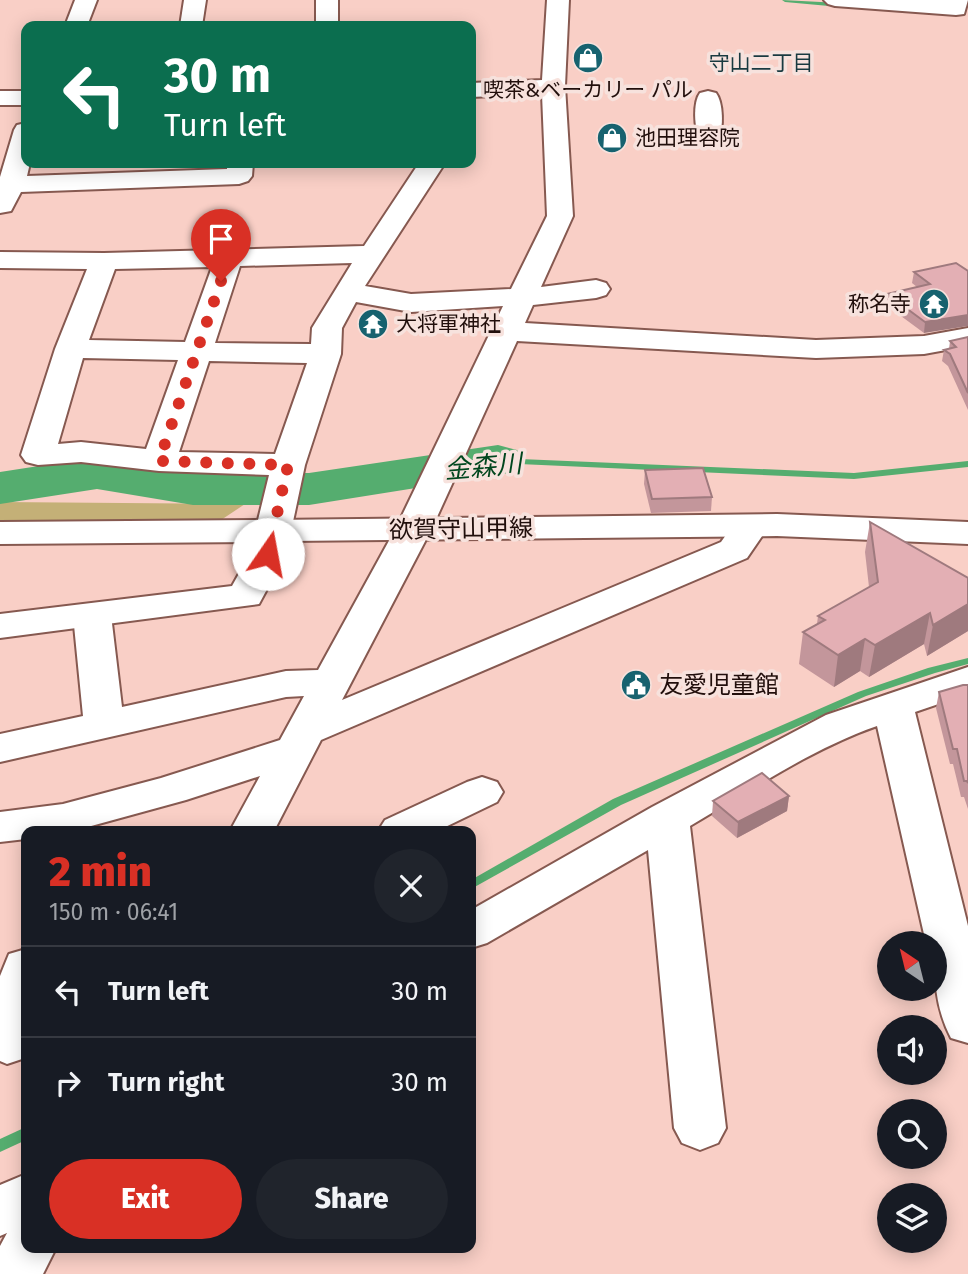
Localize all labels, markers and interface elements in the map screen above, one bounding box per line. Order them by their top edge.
shop icon: 喫茶&ベーカリー パル [571,41,605,75]
text: 30 m [164,46,271,105]
icon: left [49,49,140,140]
district label: 守山二丁目 [709,50,814,76]
place label: 喫茶&ベーカリー パル [483,77,693,103]
text: Turn left [164,106,286,144]
shop icon: 池田理容院 [595,121,629,155]
place label: 池田理容院 [635,125,740,151]
pin [191,209,251,281]
icon: arrive [202,220,240,258]
temple icon: 称名寺 [917,287,951,321]
place label: 称名寺 [848,291,911,317]
temple icon: 大将軍神社 [356,307,390,341]
place label: 大将軍神社 [396,311,501,337]
water label: 金森川 [443,448,526,486]
street label: 欲賀守山甲線 [389,514,533,544]
position arrow [231,517,305,591]
public building icon: 友愛児童館 [619,668,653,702]
place label: 友愛児童館 [659,671,779,699]
text: 2 min [49,847,152,897]
button: close [374,849,448,923]
text: 150 m · 06:41 [49,898,178,926]
north arrow [877,931,947,1001]
map controls [877,931,947,1253]
icon: left [49,973,87,1011]
text: Turn left [108,976,209,1007]
text: 30 m [391,976,448,1007]
button: sound [877,1015,947,1085]
icon: right [49,1064,87,1102]
text: Turn right [108,1067,225,1098]
text: 30 m [391,1067,448,1098]
button: search [877,1099,947,1169]
button: Exit [49,1159,242,1239]
button: Share [256,1159,448,1239]
button: layers [877,1183,947,1253]

